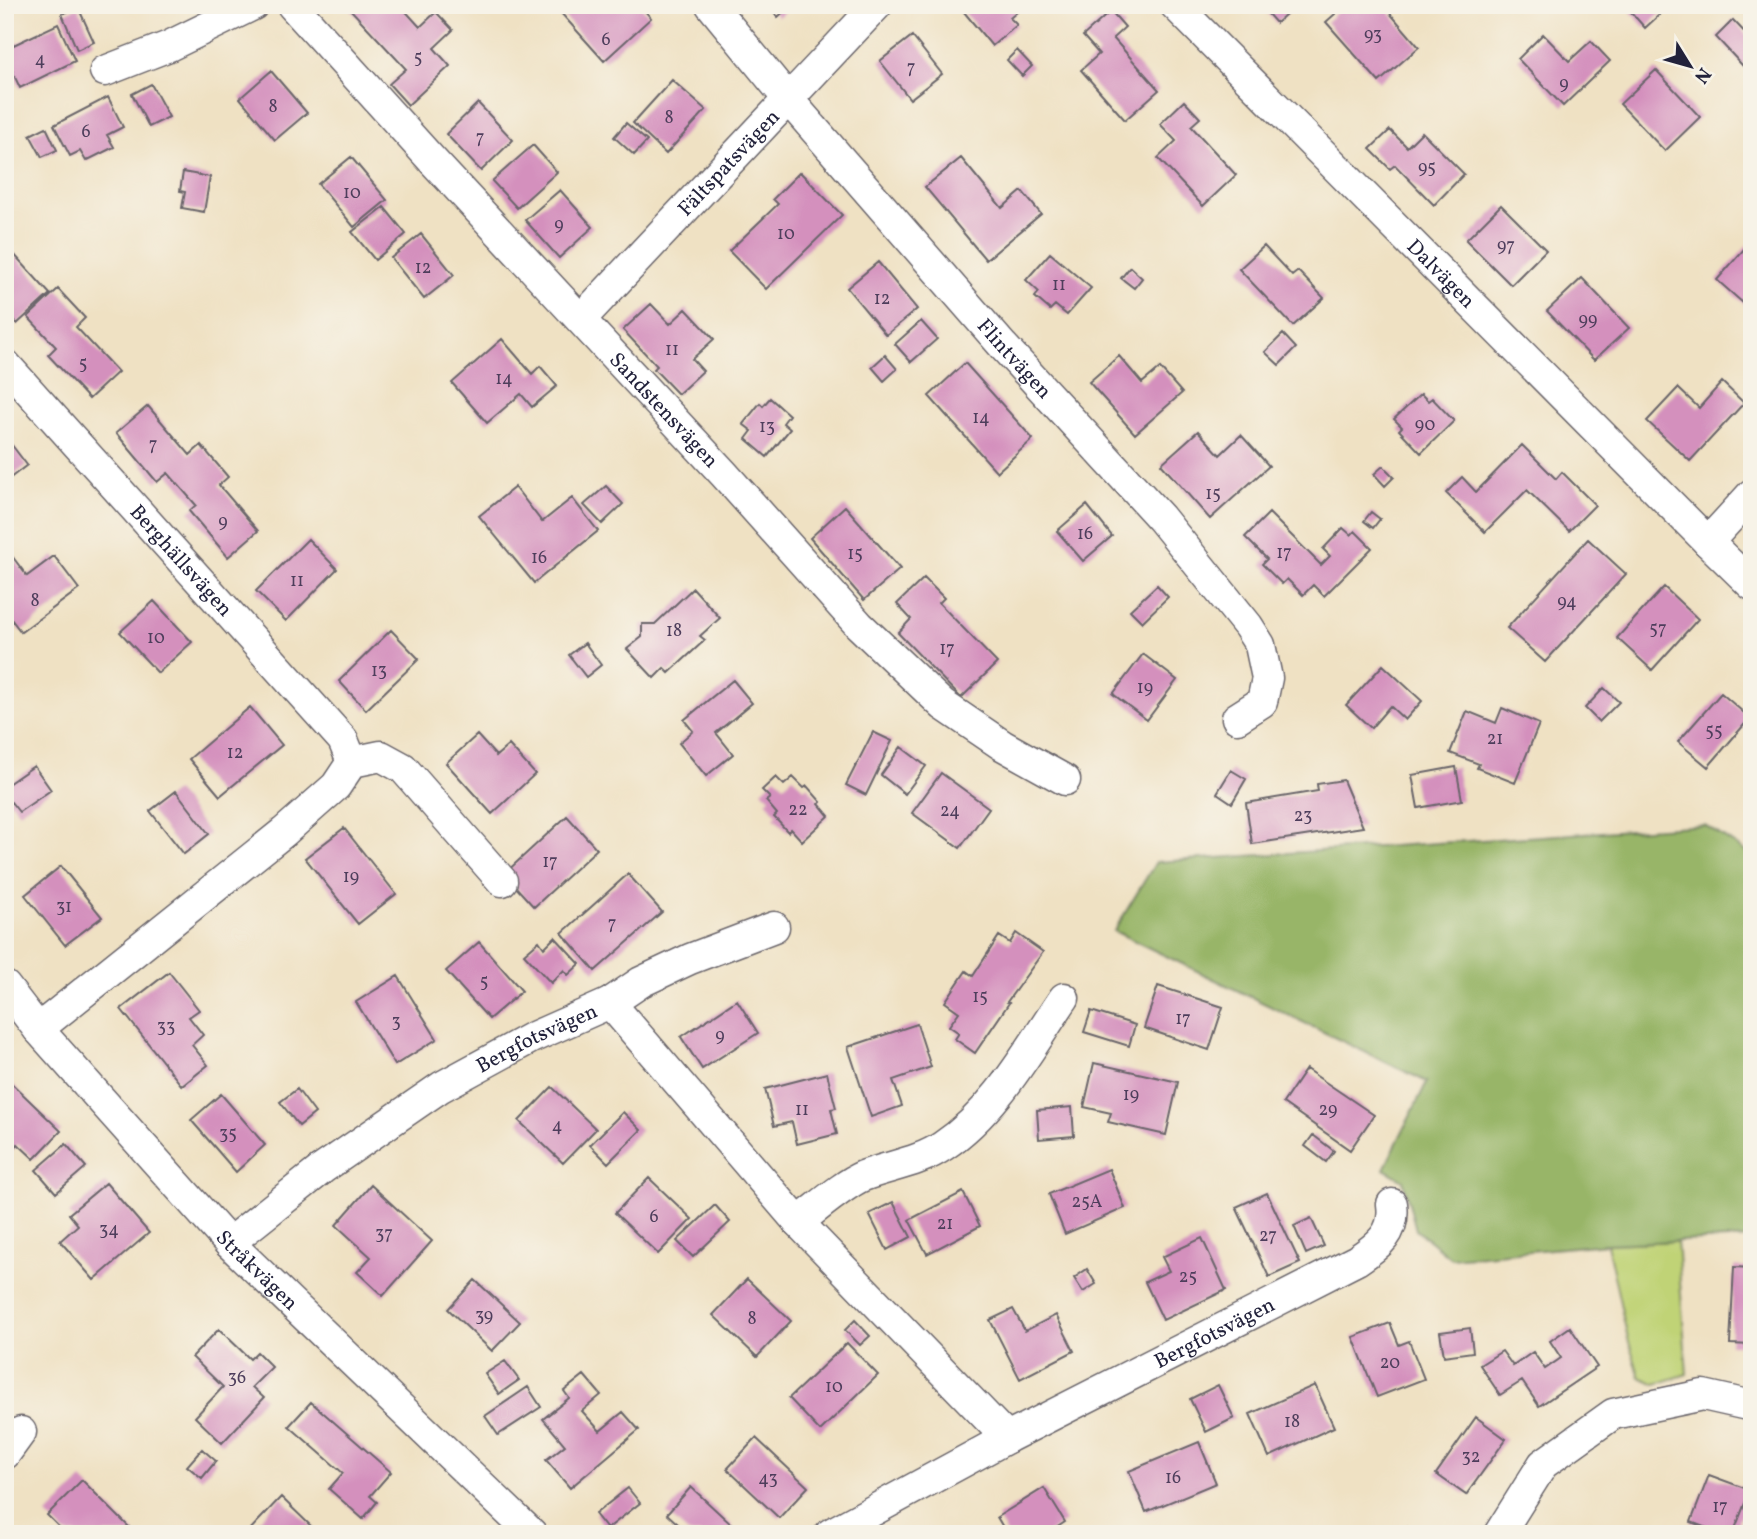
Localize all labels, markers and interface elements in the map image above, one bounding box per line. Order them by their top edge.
house number: 93 [1364,23,1382,48]
house number: 6 [601,28,611,53]
north arrow [1656,32,1726,102]
house number: 5 [414,46,422,71]
house number: 4 [35,48,45,73]
house number: 7 [907,56,915,81]
text: N [1687,62,1717,89]
house number: 9 [1559,72,1569,97]
house number: 8 [268,95,278,120]
street label: Fältspatsvägen [672,104,787,223]
house number: 8 [664,106,674,131]
house number: 6 [81,120,91,145]
house number: 7 [476,126,484,151]
house number: 95 [1418,156,1436,181]
house number: 10 [343,181,361,206]
house number: 9 [554,213,564,238]
house number: 10 [777,222,795,247]
street label: Dalvägen [1399,233,1481,315]
house number: 97 [1497,234,1515,259]
house number: 12 [415,256,431,281]
house number: 11 [1052,273,1066,298]
house number: 12 [874,287,890,312]
house number: 99 [1579,308,1597,333]
street label: Flintvägen [970,313,1058,406]
house number: 11 [665,338,679,363]
street label: Sandstensvägen [602,347,724,475]
house number: 5 [79,352,87,377]
house number: 14 [495,367,513,392]
house number: 14 [972,406,990,431]
house number: 90 [1415,413,1435,438]
house number: 13 [759,415,775,440]
house number: 7 [149,433,157,458]
house number: 15 [1205,482,1221,507]
street label: Berghällsvägen [122,499,238,624]
house number: 9 [218,510,228,535]
house number: 16 [1077,522,1093,547]
house number: 17 [1276,541,1292,566]
house number: 15 [847,542,863,567]
house number: 16 [531,546,547,571]
house number: 11 [290,569,304,594]
house number: 8 [30,589,40,614]
house number: 94 [1557,590,1577,615]
house number: 57 [1649,617,1667,642]
house number: 18 [666,619,682,644]
house number: 10 [147,626,165,651]
house number: 17 [939,637,955,662]
house number: 13 [371,659,387,684]
house number: 19 [1137,676,1153,701]
house number: 55 [1705,719,1723,744]
house number: 21 [1487,727,1503,752]
house number: 12 [227,741,243,766]
house number: 22 [788,798,808,823]
house number: 24 [940,799,960,824]
house number: 23 [1294,804,1312,829]
house number: 17 [542,850,558,875]
house number: 19 [343,865,359,890]
house number: 31 [56,895,72,920]
house number: 7 [608,912,616,937]
house number: 5 [480,970,488,995]
house number: 15 [972,985,988,1010]
street label: Bergfotsvägen [471,997,602,1081]
house number: 17 [1175,1007,1191,1032]
house number: 3 [391,1010,401,1035]
house number: 33 [157,1015,175,1040]
house number: 9 [715,1024,725,1049]
house number: 19 [1123,1083,1139,1108]
house number: 11 [795,1098,809,1123]
house number: 29 [1319,1098,1337,1123]
house number: 4 [552,1114,562,1139]
house number: 35 [219,1122,237,1147]
house number: 25A [1072,1190,1103,1215]
house number: 6 [649,1205,659,1230]
house number: 21 [937,1212,953,1237]
house number: 34 [99,1218,119,1243]
house number: 37 [375,1222,393,1247]
street label: Stråkvägen [208,1224,304,1318]
house number: 27 [1259,1224,1277,1249]
house number: 25 [1179,1265,1197,1290]
street label: Bergfotsvägen [1150,1291,1280,1377]
house number: 39 [475,1304,493,1329]
house number: 8 [747,1307,757,1332]
house number: 20 [1380,1351,1400,1376]
house number: 36 [228,1366,246,1391]
house number: 10 [825,1375,843,1400]
house number: 18 [1284,1410,1300,1435]
house number: 32 [1462,1445,1480,1470]
house number: 16 [1165,1466,1181,1491]
house number: 43 [758,1467,778,1492]
house number: 17 [1712,1495,1728,1520]

